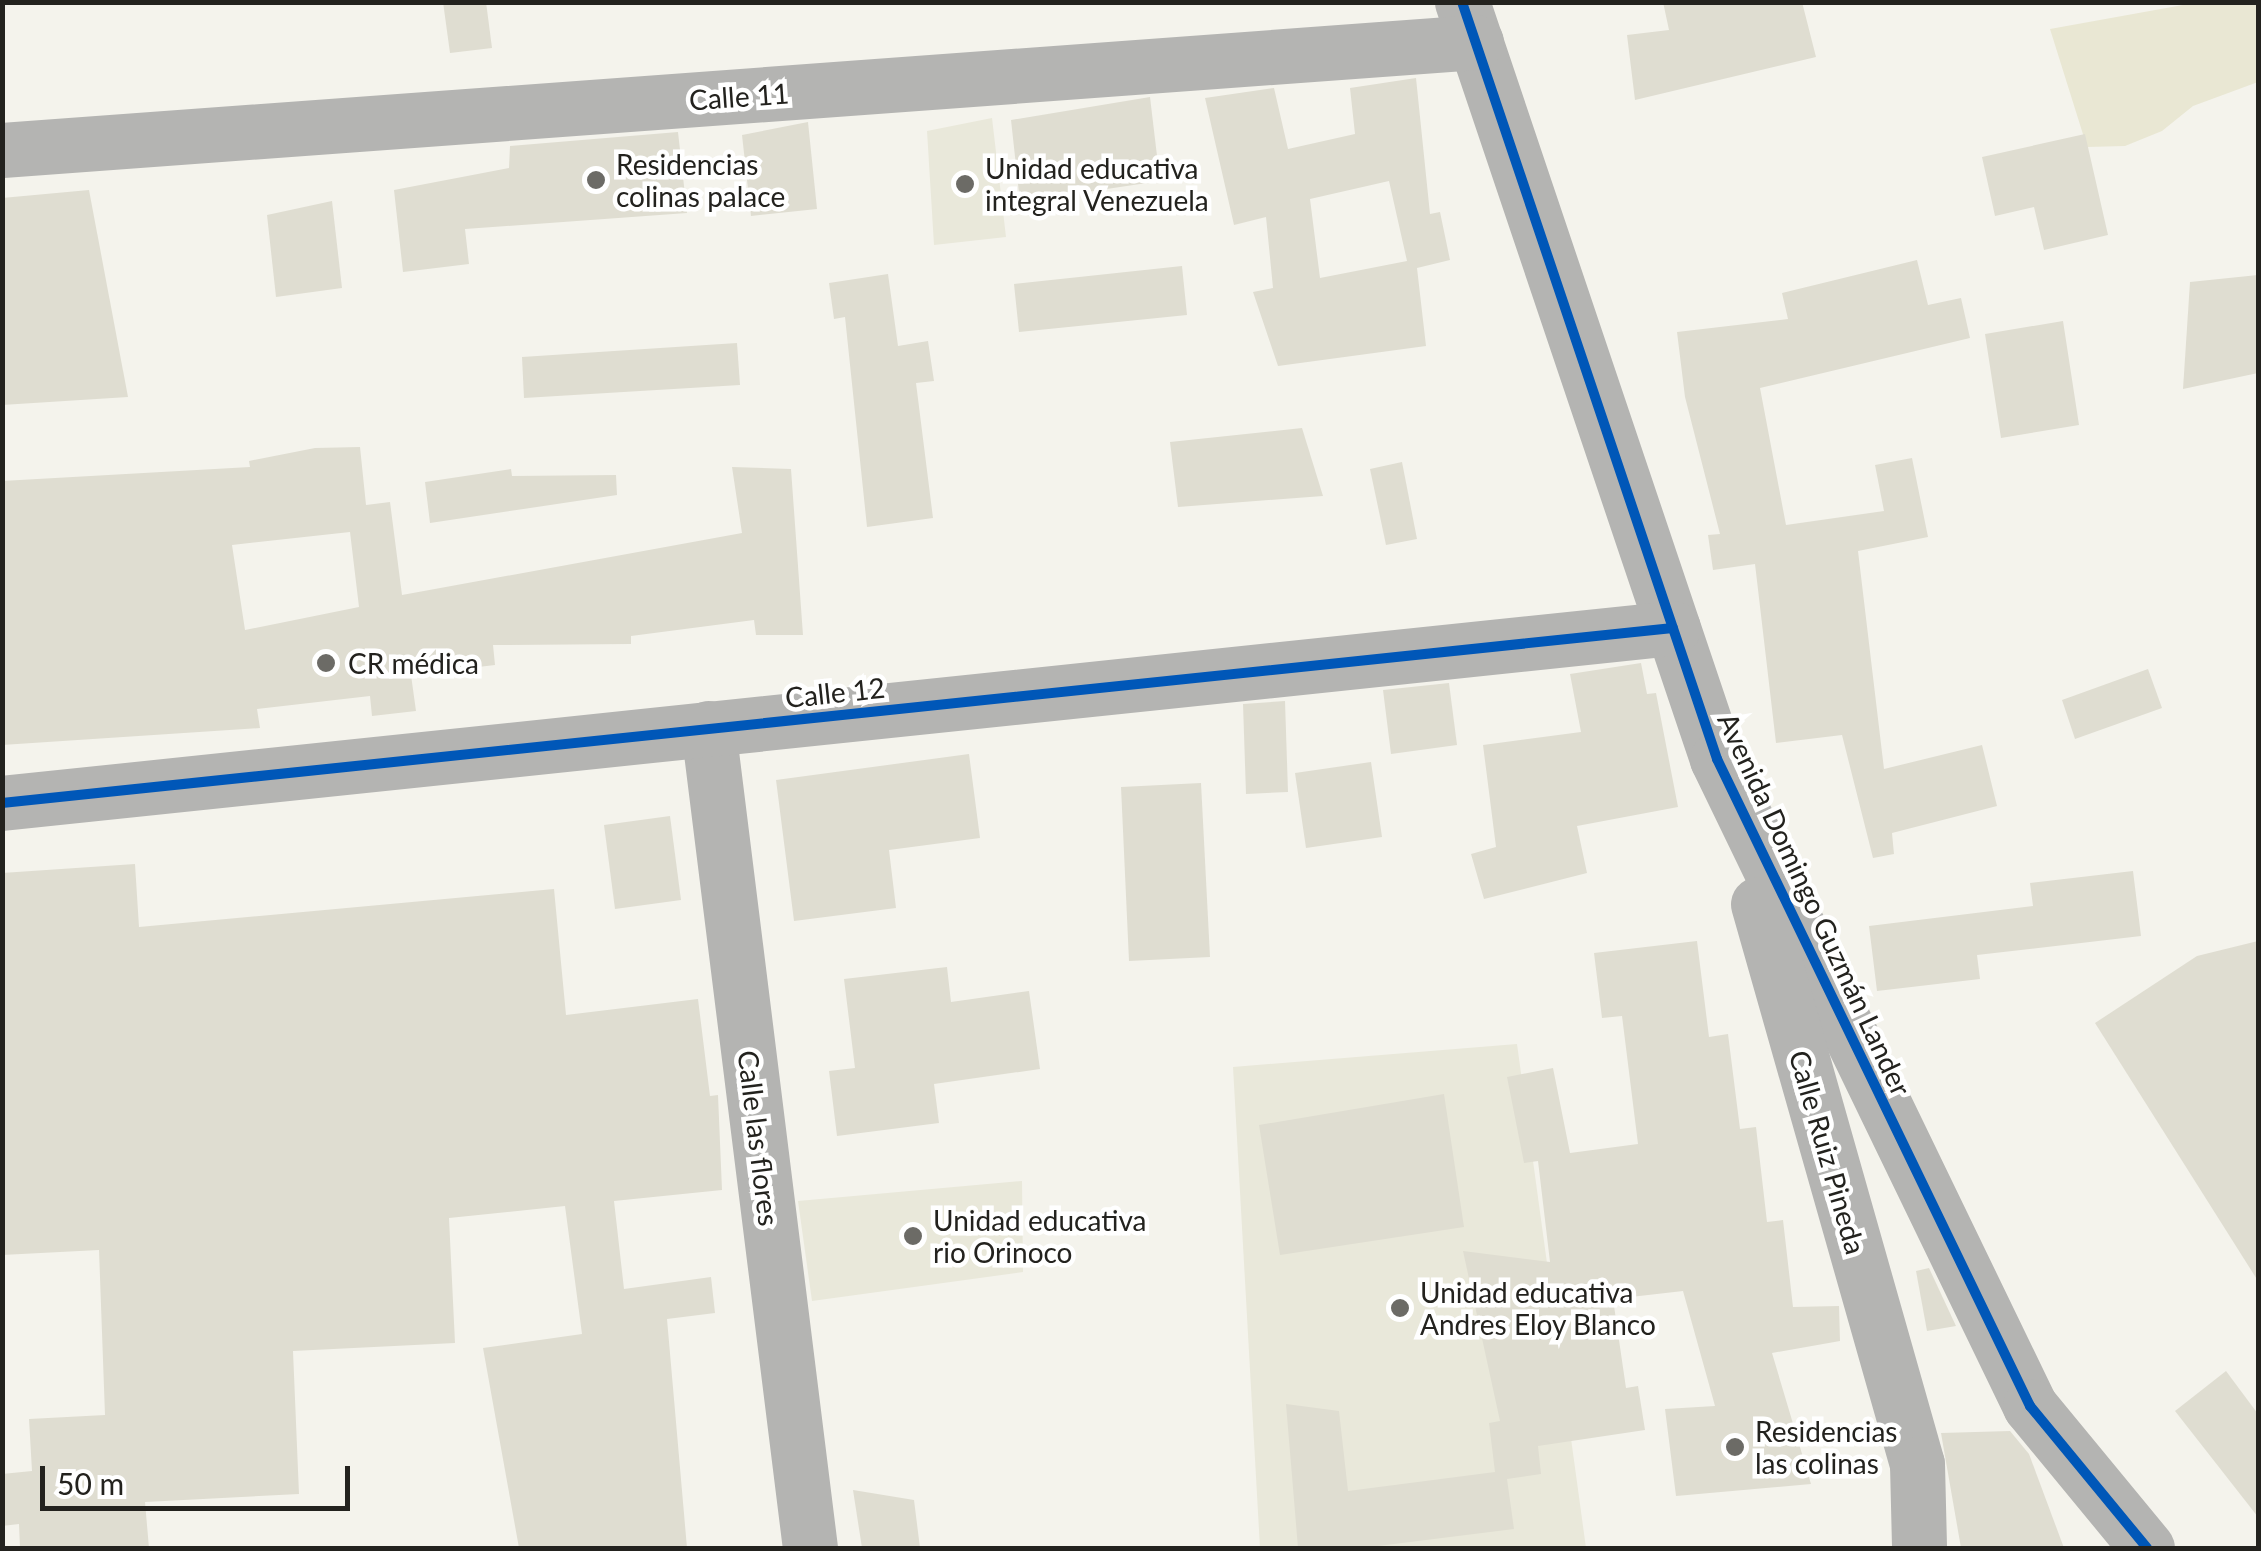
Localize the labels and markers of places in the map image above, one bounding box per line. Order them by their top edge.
place label: Residencias colinas palace [616,147,785,213]
place label: Unidad educativa integral Venezuela [985,151,1210,217]
marker: Residencias colinas palace [585,169,607,191]
marker: Unidad educativa integral Venezuela [954,173,976,195]
place label: CR médica [348,646,479,680]
marker: CR médica [313,650,339,676]
place label: Unidad educativa rio Orinoco [933,1203,1146,1269]
marker: Unidad educativa rio Orinoco [902,1225,924,1247]
place label: Unidad educativa Andres Eloy Blanco [1420,1275,1657,1341]
marker: Unidad educativa Andres Eloy Blanco [1389,1297,1411,1319]
place label: Residencias las colinas [1755,1414,1897,1480]
marker: Residencias las colinas [1724,1436,1746,1458]

